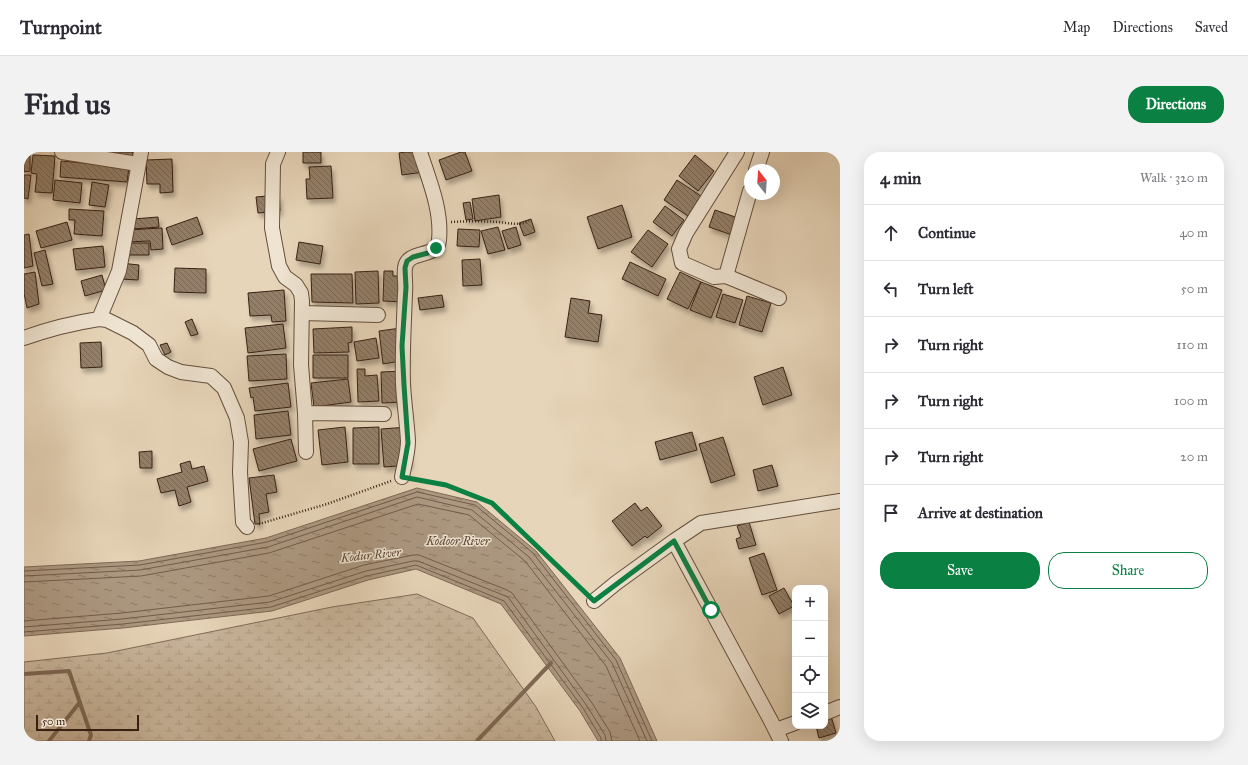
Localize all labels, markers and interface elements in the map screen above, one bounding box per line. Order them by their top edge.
text: Turnpoint [20,16,102,39]
text: Map [1063,19,1090,36]
text: Directions [1112,19,1173,36]
text: Saved [1195,19,1228,36]
button: Directions [1128,86,1224,123]
text: Find us [24,87,110,122]
north arrow [744,164,780,200]
text: 4 min [880,168,921,189]
text: Walk · 320 m [1140,170,1208,186]
icon: ahead [880,222,902,244]
text: Continue [918,224,976,242]
text: 40 m [1179,225,1208,241]
route end [427,239,445,257]
icon: left [880,278,902,300]
text: Turn left [918,280,974,298]
text: 50 m [1181,281,1208,297]
icon: right [880,334,902,356]
text: Turn right [918,336,983,354]
text: 110 m [1176,337,1208,353]
icon: right [880,390,902,412]
text: Turn right [918,392,983,410]
text: 100 m [1174,393,1208,409]
icon: right [880,446,902,468]
text: Turn right [918,448,983,466]
text: 20 m [1180,449,1208,465]
icon: arrive [880,502,902,524]
text: Arrive at destination [918,504,1043,522]
water label: Kodoor River [425,534,491,548]
water label: Kodur River [339,545,403,565]
button: Save [880,552,1040,589]
button: Share [1048,552,1208,589]
map controls [792,585,828,729]
button: + [792,585,828,621]
route start [702,601,720,619]
button: − [792,621,828,657]
button: locate [792,657,828,693]
button: layers [792,693,828,729]
scale bar [36,713,139,732]
text: 50 m [42,715,65,728]

